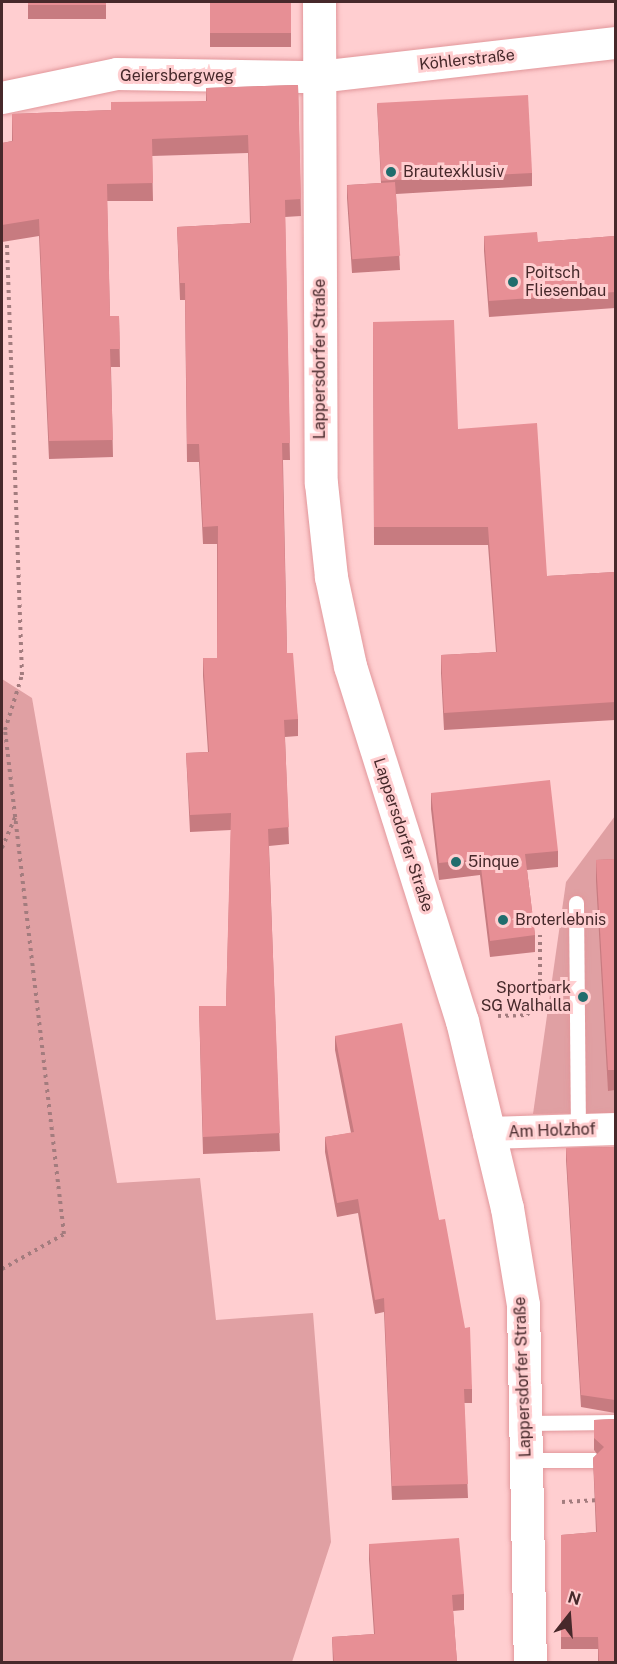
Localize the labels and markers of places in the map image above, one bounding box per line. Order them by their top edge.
place label: Brautexklusiv [403,162,504,182]
marker: Brautexklusiv [384,165,398,179]
place label: Poitsch Fliesenbau [525,263,606,301]
marker: Poitsch Fliesenbau [506,275,520,289]
place label: 5inque [468,852,519,872]
marker: 5inque [449,855,463,869]
place label: Broterlebnis [515,910,606,930]
marker: Broterlebnis [496,913,510,927]
place label: Sportpark SG Walhalla [480,978,571,1016]
marker: Sportpark SG Walhalla [576,990,590,1004]

